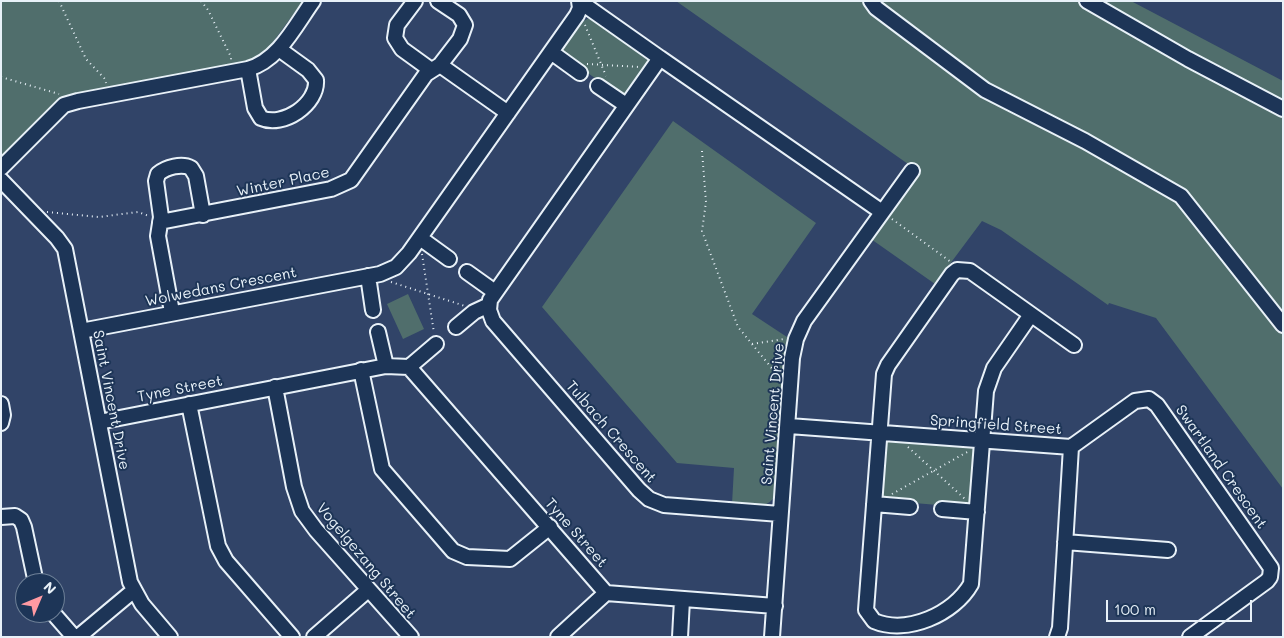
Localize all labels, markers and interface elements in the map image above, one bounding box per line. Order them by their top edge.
street label: Winter Place [235,163,331,201]
street label: Wolwedans Crescent [144,263,298,311]
street label: Saint Vincent Drive [89,329,133,471]
street label: Saint Vincent Drive [758,342,788,486]
street label: Tyne Street [136,372,224,406]
street label: Tulbach Crescent [562,377,660,487]
street label: Swartland Crescent [1171,402,1271,532]
street label: Springfield Street [929,411,1063,439]
street label: Tyne Street [541,495,611,571]
street label: Vogelgezang Street [312,499,420,623]
north arrow [15,573,65,623]
text: N [40,577,61,598]
scale bar [1109,590,1255,622]
text: 100 m [1114,599,1156,619]

